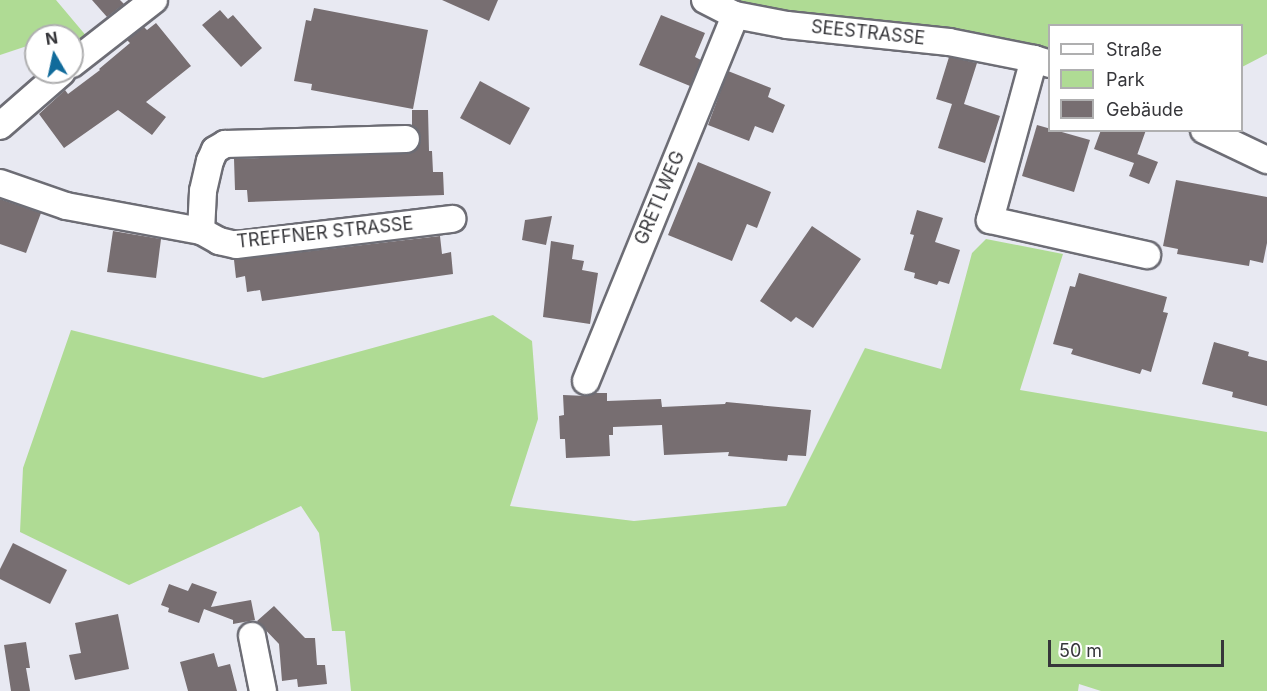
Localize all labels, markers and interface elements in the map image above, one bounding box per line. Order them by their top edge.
street label: SEESTRASSE [810,16,926,50]
north arrow [24,24,84,84]
legend [1048,24,1243,132]
text: N [44,27,59,49]
text: Straße [1106,39,1162,60]
text: Park [1106,69,1145,90]
text: Gebäude [1106,99,1183,120]
street label: GRETLWEG [631,148,689,248]
street label: TREFFNER STRASSE [236,213,414,253]
scale bar [1051,628,1226,666]
text: 50 m [1059,640,1102,661]

